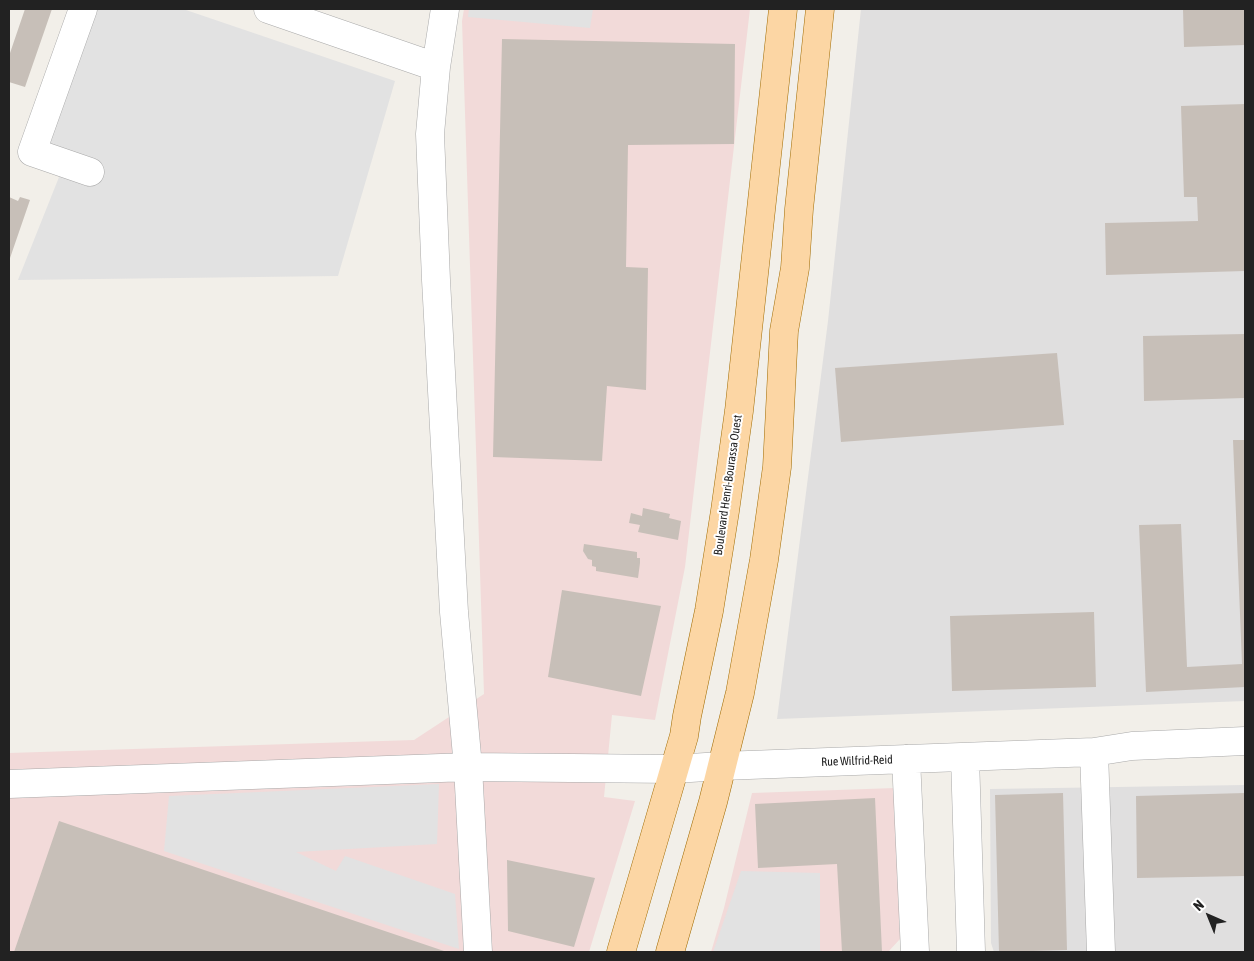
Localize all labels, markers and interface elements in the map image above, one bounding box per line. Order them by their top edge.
street label: Boulevard Henri-Bourassa Ouest [711,414,745,556]
street label: Rue Wilfrid-Reid [821,753,893,769]
north arrow [1184,891,1234,941]
text: N [1190,897,1207,914]

